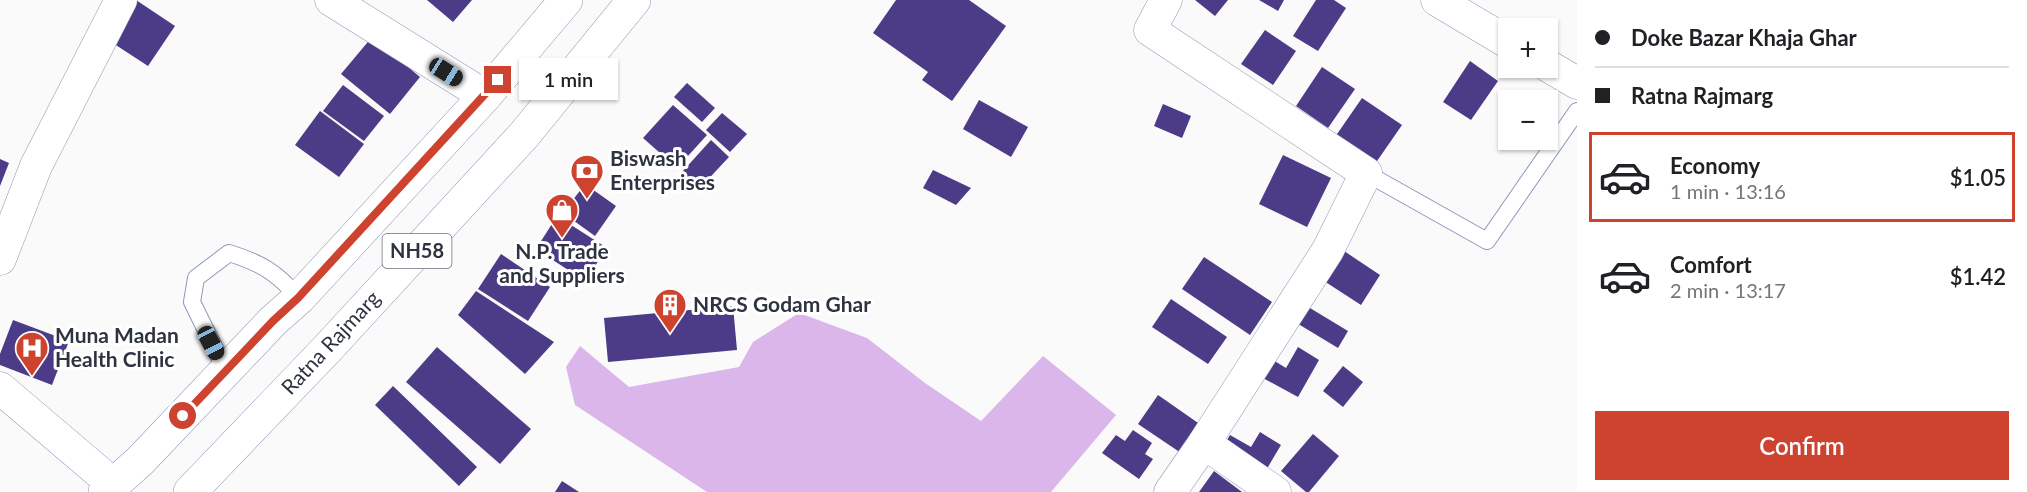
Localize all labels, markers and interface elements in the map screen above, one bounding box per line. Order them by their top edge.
map controls [1498,18,1558,150]
button: + [1498,18,1558,78]
text: Doke Bazar Khaja Ghar [1631,24,1857,51]
car [426,55,466,89]
callout: 1 min [519,59,618,101]
route end [484,66,511,93]
text: 1 min [544,67,593,91]
text: Ratna Rajmarg [1631,82,1773,109]
button: − [1498,90,1558,150]
place label: Biswash Enterprises [610,145,715,194]
icon: car [1598,150,1652,204]
text: Economy [1670,152,1760,179]
bank icon: Biswash Enterprises [569,153,605,200]
text: $1.05 [1950,164,2006,191]
text: 1 min · 13:16 [1670,179,1786,203]
shop icon: N.P. Trade and Suppliers [544,192,580,239]
road number: NH58 [382,234,452,268]
place label: N.P. Trade and Suppliers [499,238,625,287]
icon: car [1598,249,1652,303]
text: Comfort [1670,251,1752,278]
text: $1.42 [1950,263,2006,290]
text: 2 min · 13:17 [1670,278,1786,302]
street label: Ratna Rajmarg [275,285,384,399]
building icon: NRCS Godam Ghar [652,287,688,334]
place label: NRCS Godam Ghar [693,291,871,316]
place label: Muna Madan Health Clinic [55,322,179,371]
car [195,323,227,363]
hospital icon: Muna Madan Health Clinic [14,330,50,377]
route start [169,402,196,429]
button: Confirm [1595,411,2009,480]

